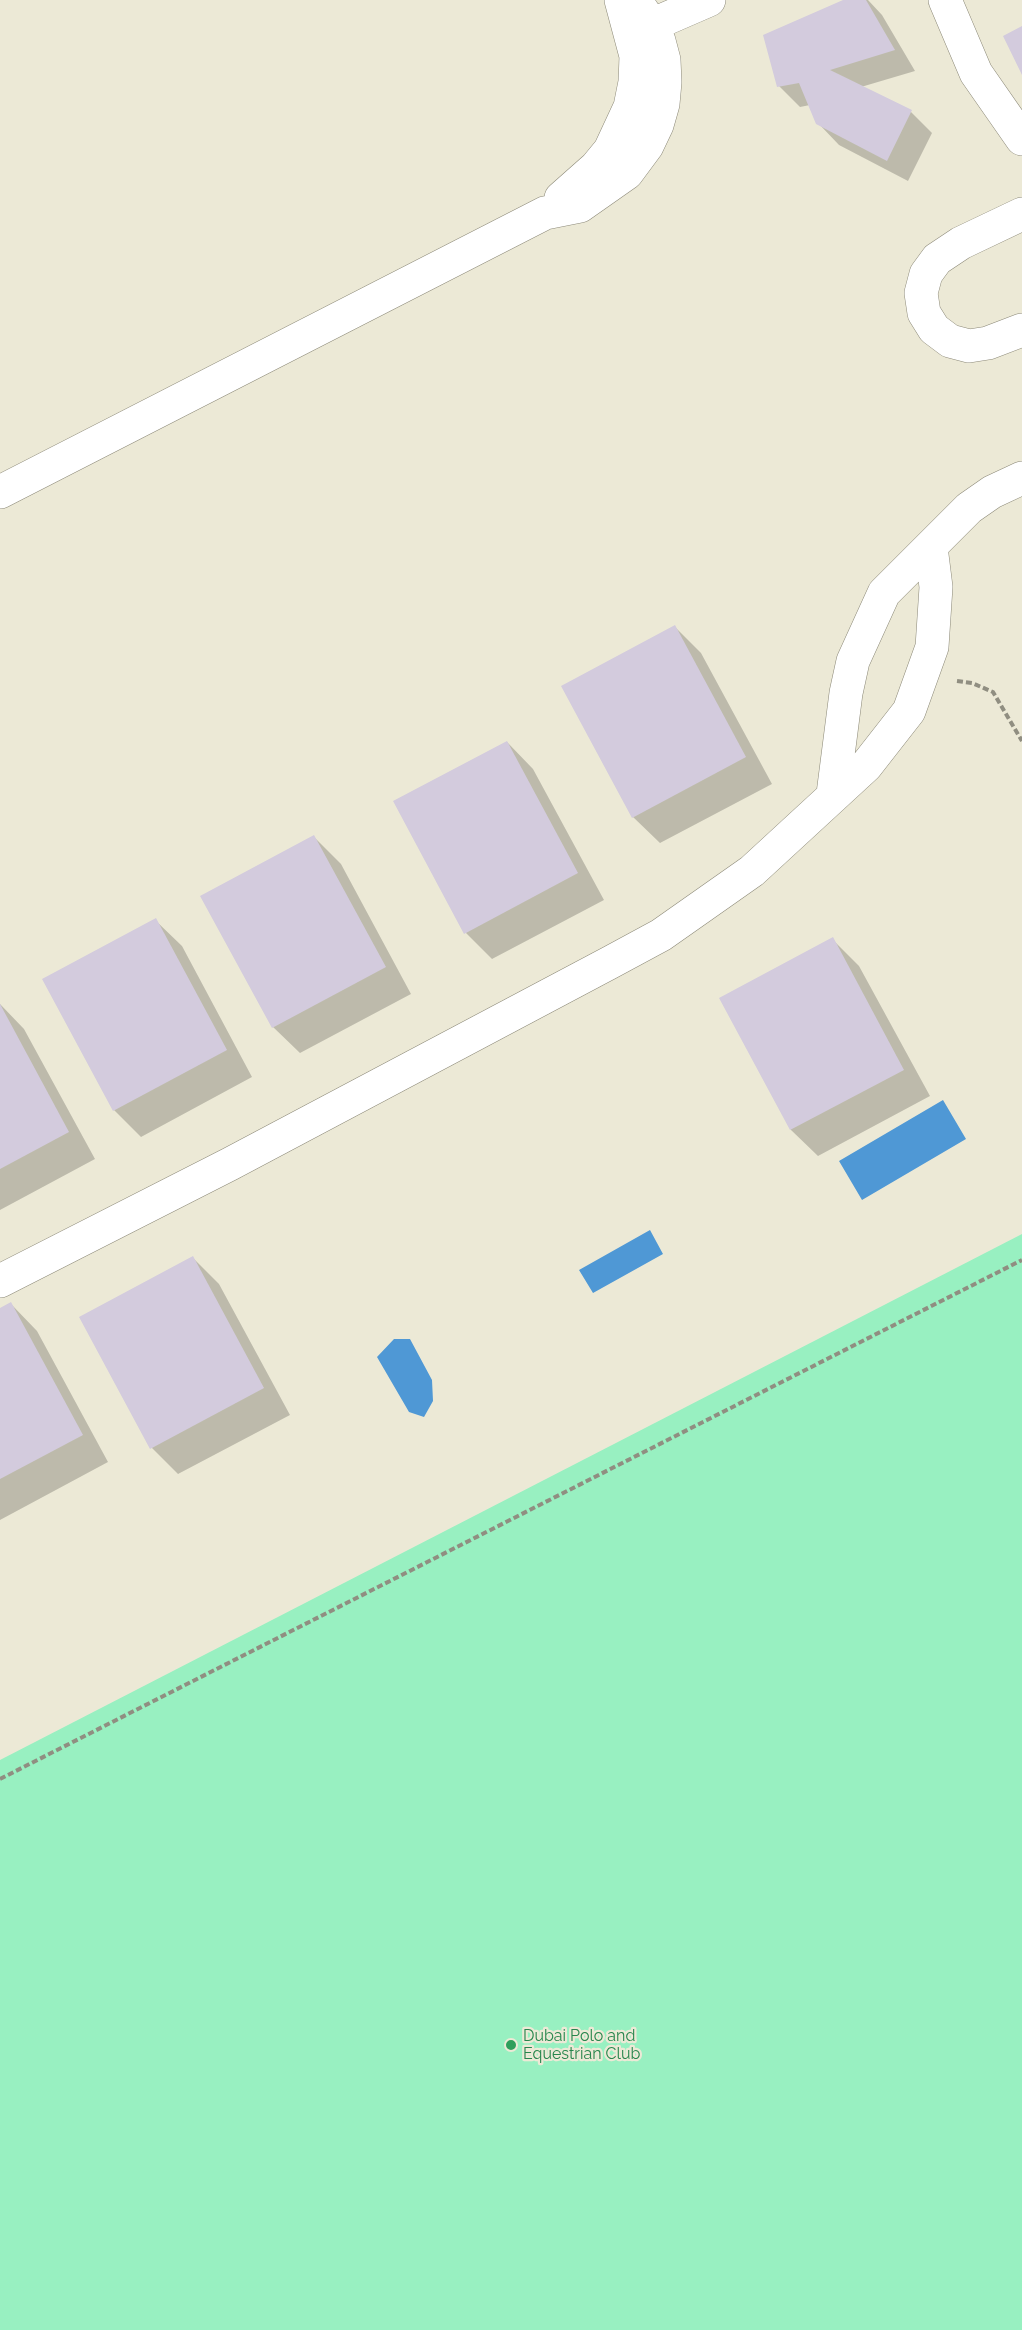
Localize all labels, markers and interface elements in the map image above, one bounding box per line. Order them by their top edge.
place label: Dubai Polo and Equestrian Club [523,2026,640,2064]
marker: Dubai Polo and Equestrian Club [504,2038,518,2052]

